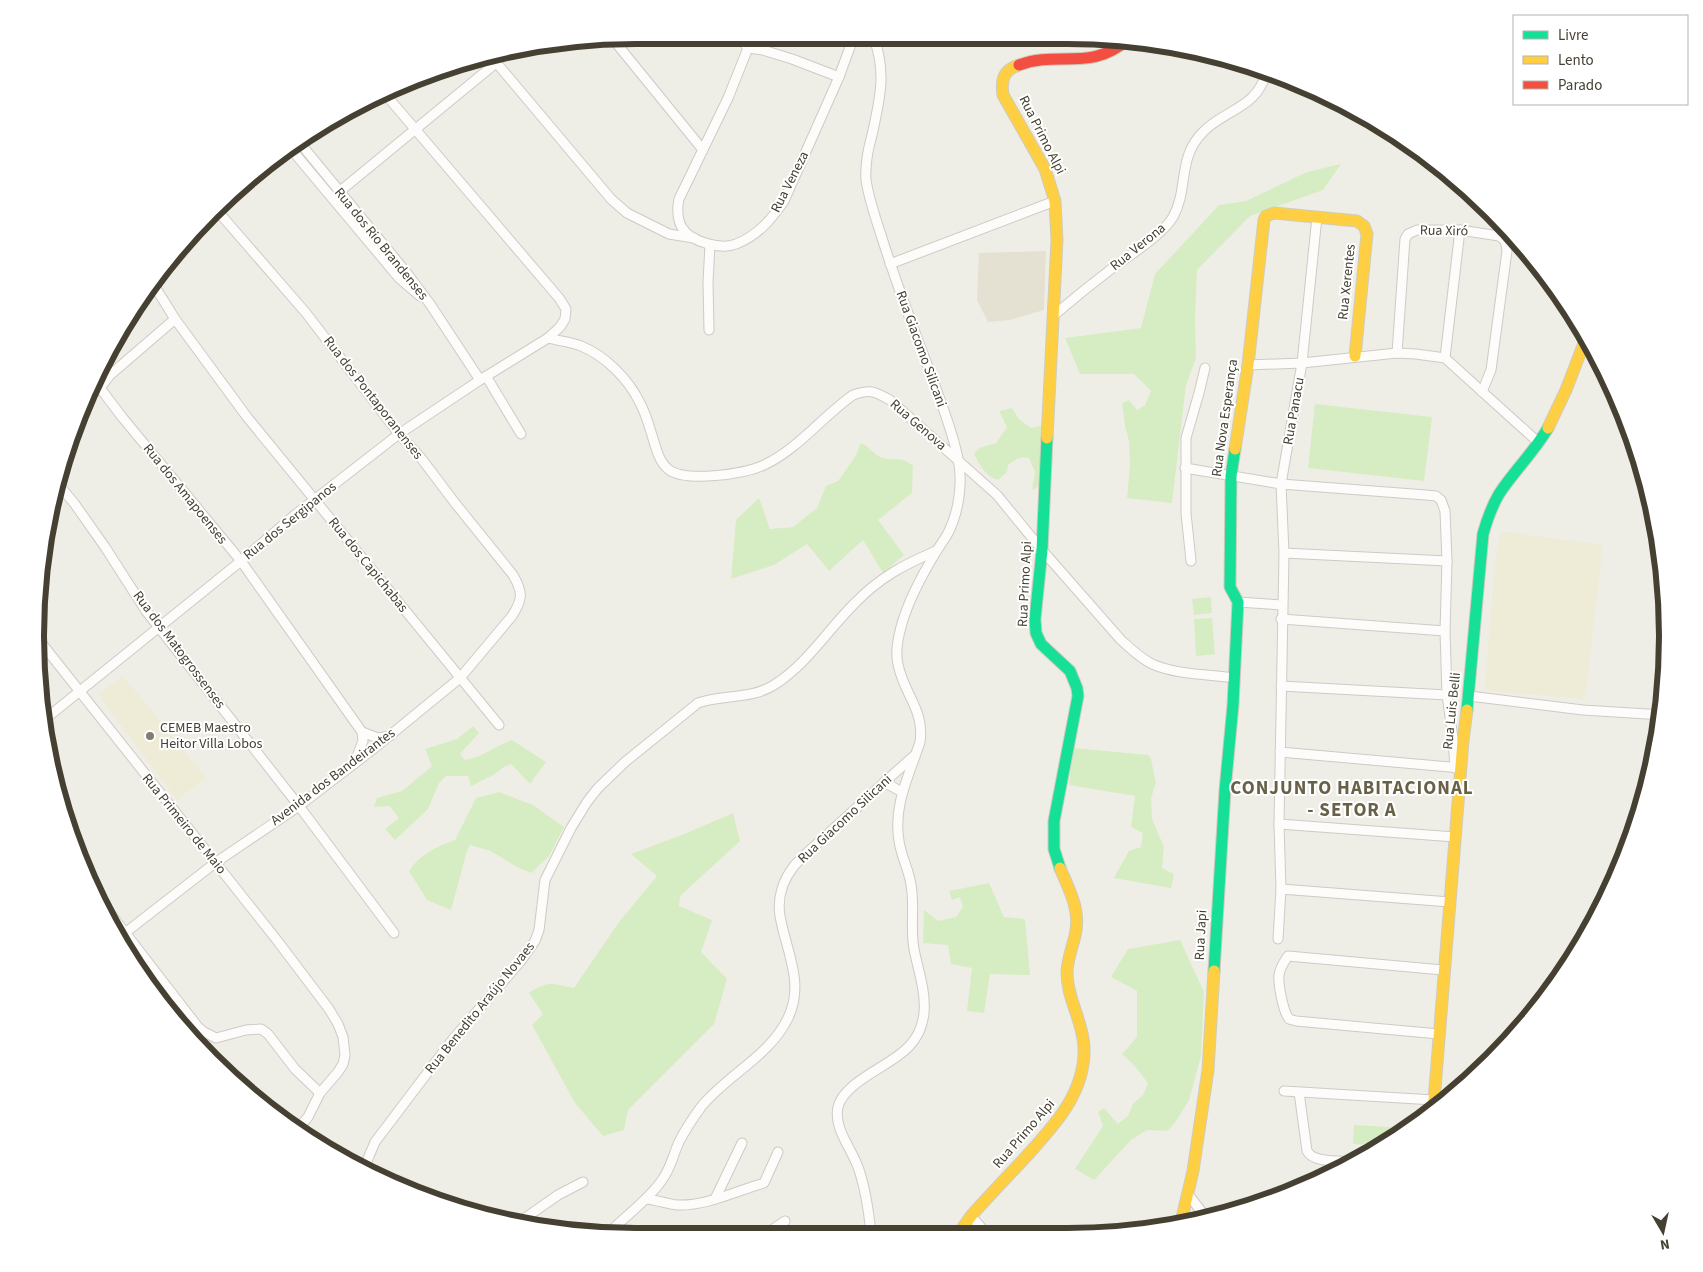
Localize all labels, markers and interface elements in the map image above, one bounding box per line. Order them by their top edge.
legend [1513,15,1688,105]
text: Livre [1558,25,1588,46]
text: Lento [1558,50,1594,71]
text: Parado [1558,75,1602,96]
street label: Rua Primo Alpi [1014,92,1070,178]
street label: Rua Veneza [766,148,814,216]
street label: Rua dos Rio Brandenses [329,183,433,305]
street label: Rua Verona [1106,218,1170,276]
street label: Rua Xiró [1420,221,1468,241]
street label: Rua Xerentes [1333,243,1361,321]
street label: Rua Giacomo Silicani [891,288,951,410]
street label: Rua dos Pontaporanenses [318,332,428,464]
street label: Rua Nova Esperança [1207,358,1243,478]
street label: Rua Panacu [1278,376,1310,446]
street label: Rua Genova [885,395,951,455]
street label: Rua dos Amapoenses [138,439,232,549]
street label: Rua dos Sergipanos [239,477,341,565]
street label: Rua dos Capichabas [323,513,413,617]
street label: Rua Primo Alpi [1013,541,1037,627]
street label: Rua dos Matogrossenses [128,587,230,713]
street label: Rua Luis Belli [1438,671,1466,751]
place label: CEMEB Maestro Heitor Villa Lobos [160,718,262,754]
street label: Avenida dos Bandeirantes [267,723,400,831]
marker: CEMEB Maestro Heitor Villa Lobos [144,730,156,742]
street label: Rua Primeiro de Maio [137,769,231,879]
street label: Rua Giacomo Silicani [793,770,897,868]
district label: CONJUNTO HABITACIONAL - SETOR A [1230,775,1474,824]
street label: Rua Japi [1190,909,1212,961]
street label: Rua Benedito Araújo Novaes [420,938,540,1078]
street label: Rua Primo Alpi [988,1095,1060,1173]
north arrow [1638,1207,1688,1257]
text: N [1659,1233,1671,1254]

